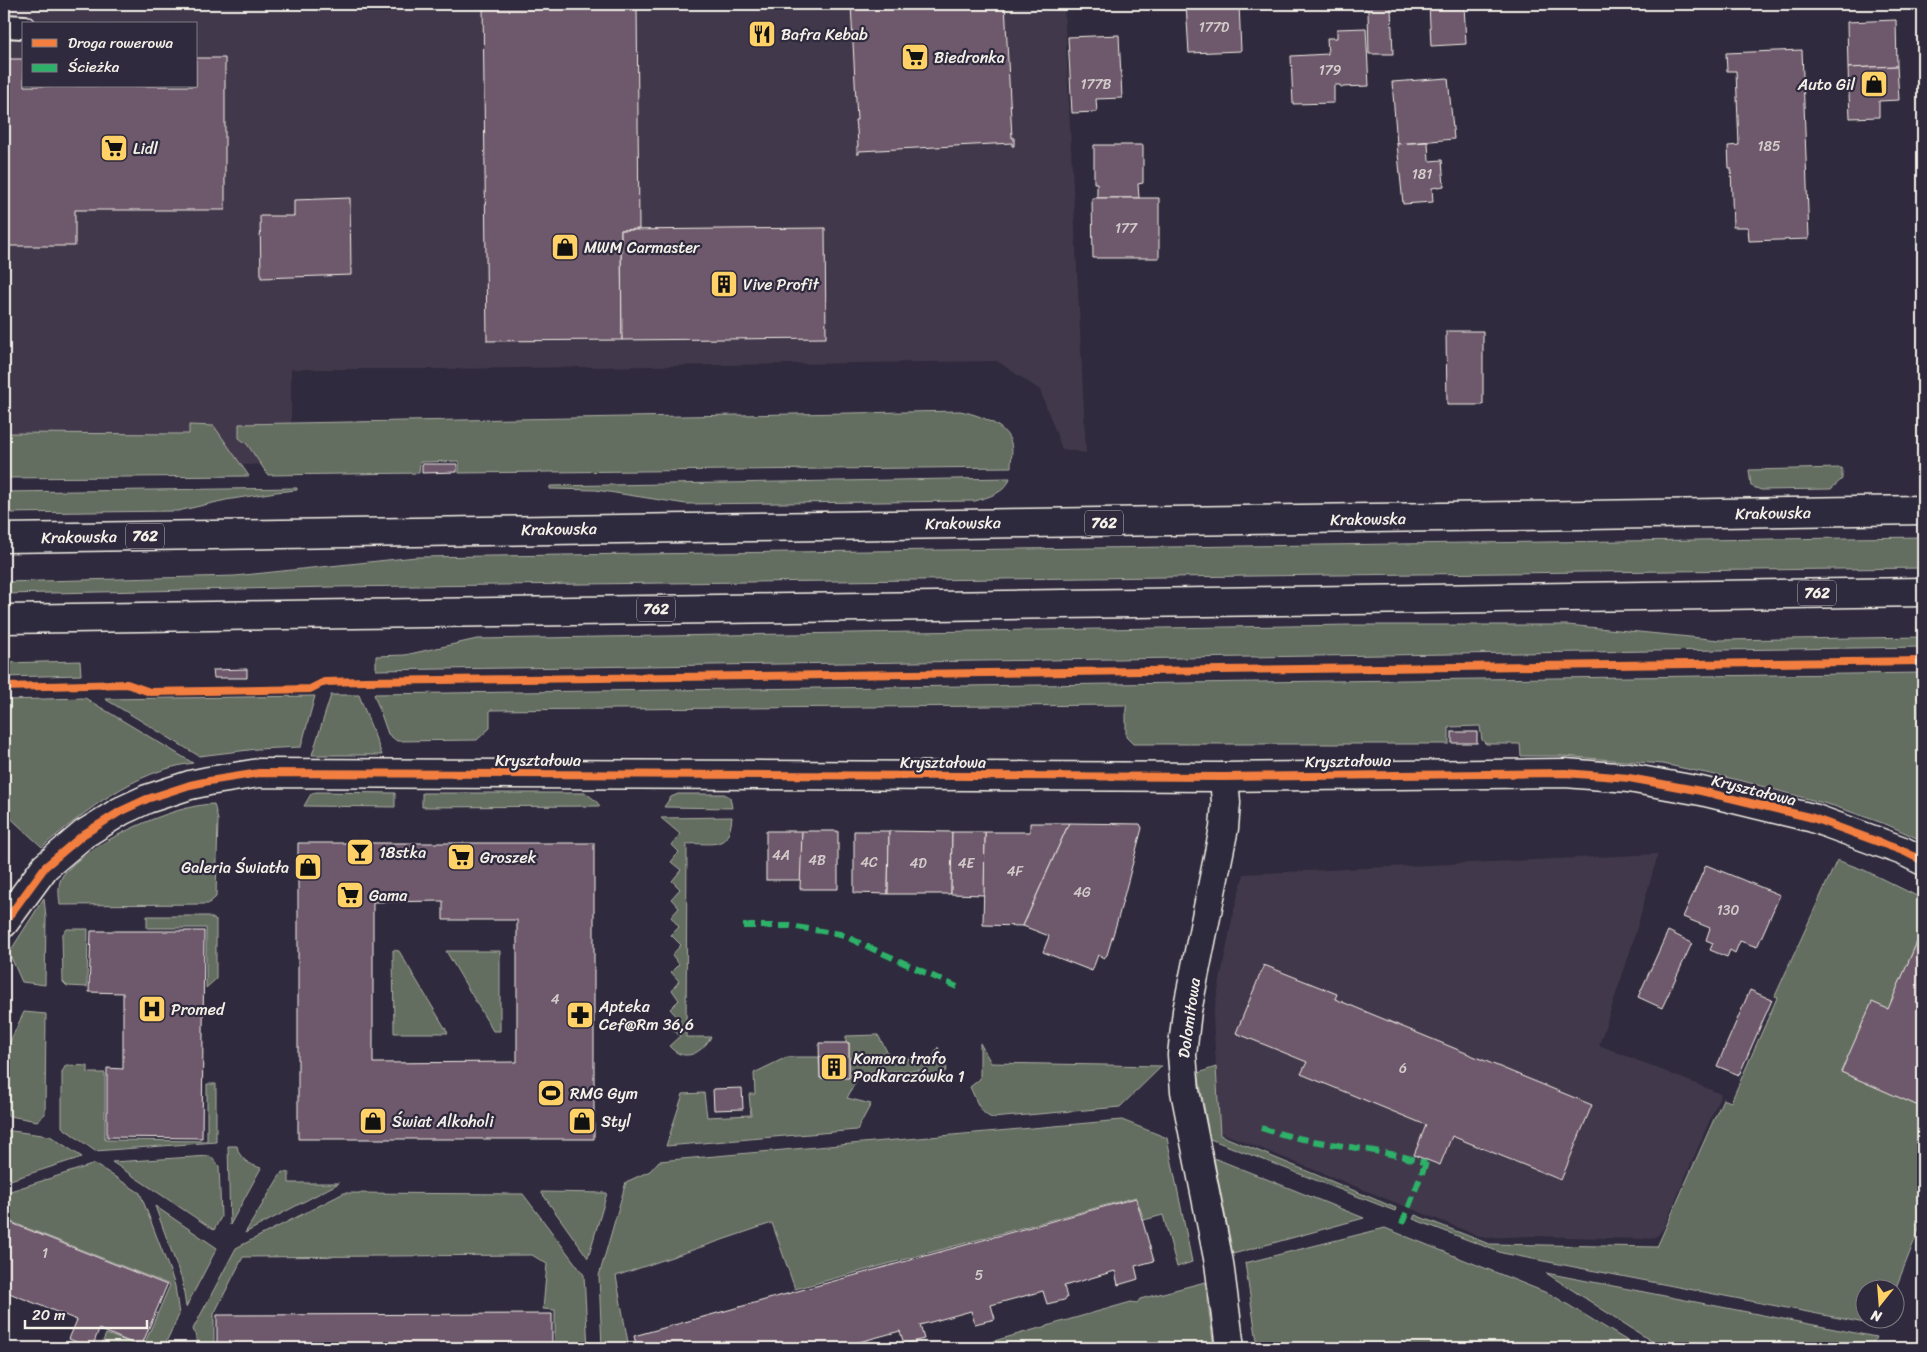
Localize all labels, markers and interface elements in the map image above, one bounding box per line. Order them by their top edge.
house number: 177D [1199,15,1230,40]
restaurant icon: Bafra Kebab [747,19,777,49]
place label: Bafra Kebab [781,20,868,49]
legend [22,22,198,88]
text: Droga rowerowa [68,30,174,56]
supermarket icon: Biedronka [900,42,930,72]
place label: Biedronka [934,43,1005,72]
text: Ścieżka [68,54,120,80]
house number: 179 [1319,58,1342,83]
shop icon: Auto Gil [1859,69,1889,99]
place label: Auto Gil [1797,70,1855,99]
house number: 177B [1081,72,1112,97]
supermarket icon: Lidl [99,133,129,163]
place label: Lidl [133,134,158,163]
house number: 185 [1757,134,1781,159]
house number: 181 [1412,162,1432,187]
house number: 177 [1115,216,1138,241]
shop icon: MWM Carmaster [550,232,580,262]
place label: MWM Carmaster [584,233,701,262]
building icon: Vive Profit [709,269,739,299]
place label: Vive Profit [743,270,819,299]
street label: Krakowska [1735,498,1811,528]
street label: Krakowska [1330,504,1406,534]
street label: Krakowska [925,508,1001,538]
road number: 762 [1085,510,1123,536]
street label: Krakowska [521,514,597,544]
street label: Krakowska [41,522,117,552]
road number: 762 [126,524,164,548]
road number: 762 [1798,580,1836,606]
road number: 762 [637,596,675,622]
street label: Kryształowa [495,746,581,775]
street label: Kryształowa [1305,746,1391,776]
street label: Kryształowa [900,748,986,777]
street label: Kryształowa [1709,765,1799,815]
bar icon: 18stka [345,837,375,867]
place label: 18stka [379,838,426,867]
supermarket icon: Groszek [446,842,476,872]
place label: Groszek [480,843,537,872]
house number: 4A [772,843,790,868]
house number: 4B [808,848,826,873]
house number: 4C [860,850,878,875]
house number: 4D [909,851,927,876]
house number: 4E [958,851,975,876]
shop icon: Galeria Światła [293,852,323,882]
place label: Galeria Światła [181,853,289,882]
house number: 4F [1007,859,1025,884]
supermarket icon: Gama [335,880,365,910]
house number: 4G [1073,880,1091,905]
place label: Gama [369,881,408,910]
house number: 130 [1717,898,1739,923]
street label: Dolomitowa [1169,975,1209,1060]
house number: 4 [551,987,560,1012]
place label: Apteka Cef@Rm 36,6 [598,992,694,1039]
hospital icon: Promed [137,994,167,1024]
place label: Promed [171,995,226,1024]
pharmacy icon: Apteka Cef@Rm 36,6 [565,1000,595,1030]
place label: Komora trafo Podkarczówka 1 [853,1044,965,1091]
building icon: Komora trafo Podkarczówka 1 [819,1052,849,1082]
house number: 6 [1399,1056,1407,1081]
sports icon: RMG Gym [536,1078,566,1108]
place label: RMG Gym [570,1079,638,1108]
shop icon: Świat Alkoholi [358,1106,388,1136]
shop icon: Styl [567,1106,597,1136]
place label: Świat Alkoholi [392,1107,494,1136]
place label: Styl [601,1107,631,1136]
house number: 1 [42,1241,48,1266]
house number: 5 [975,1263,984,1288]
north arrow [1854,1280,1904,1330]
scale bar [25,1297,148,1329]
text: 20 m [32,1302,66,1328]
text: N [1868,1302,1886,1330]

